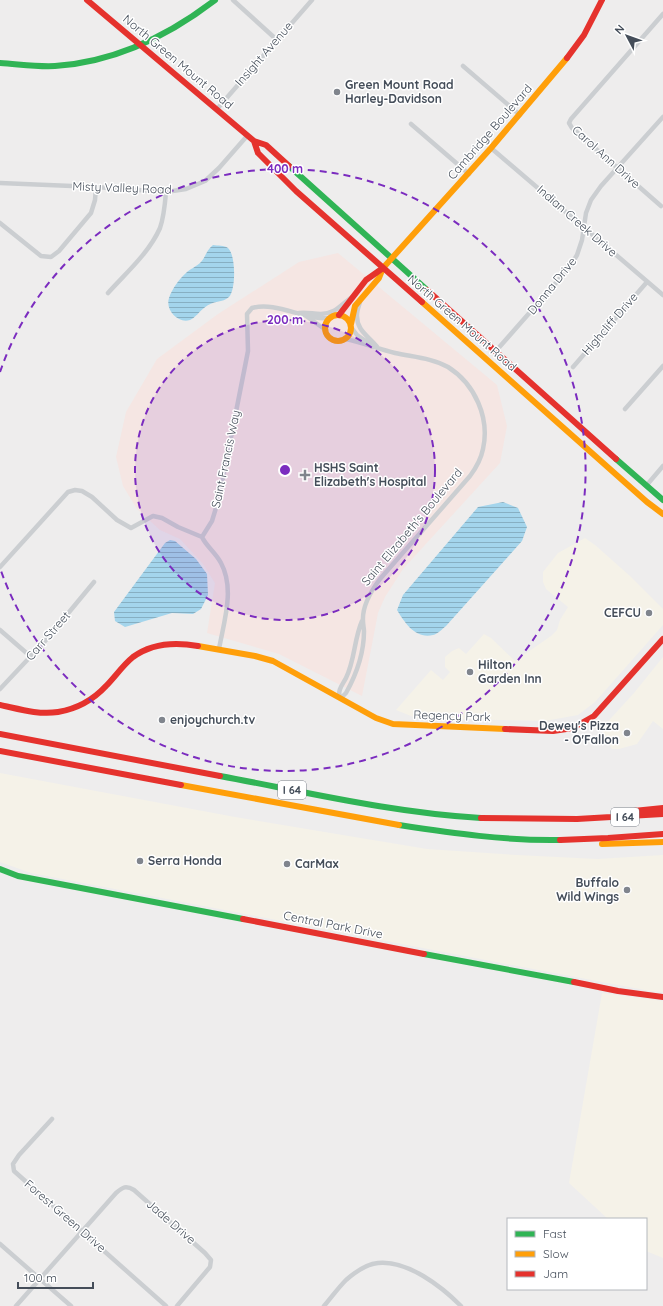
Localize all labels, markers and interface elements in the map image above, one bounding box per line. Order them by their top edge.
street label: North Green Mount Road [120,11,236,112]
north arrow [607,16,647,56]
street label: Insight Avenue [231,18,296,89]
text: N [612,22,627,37]
place label: Green Mount Road Harley-Davidson [345,77,454,106]
street label: Cambridge Boulevard [444,81,535,182]
marker: Green Mount Road Harley-Davidson [332,87,342,97]
street label: Carol Ann Drive [569,122,644,191]
text: 400 m [267,161,303,176]
street label: Misty Valley Road [72,178,172,197]
street label: Indian Creek Drive [534,182,621,260]
street label: Donna Drive [524,254,579,317]
street label: North Green Mount Road [405,271,520,374]
street label: Highcliff Drive [578,289,641,358]
text: 200 m [267,312,303,327]
street label: Saint Francis Way [208,409,243,509]
place label: HSHS Saint Elizabeth's Hospital [314,460,426,489]
centre of rings [278,463,292,477]
street label: Saint Elizabeth's Boulevard [358,465,465,588]
marker: HSHS Saint Elizabeth's Hospital [299,469,311,481]
place label: CEFCU [604,605,641,620]
street label: Carr Street [22,608,73,663]
marker: CEFCU [644,608,654,618]
place label: Hilton Garden Inn [478,657,542,686]
marker: Hilton Garden Inn [465,667,475,677]
street label: Regency Park [413,707,491,724]
place label: enjoychurch.tv [170,712,255,727]
marker: enjoychurch.tv [157,715,167,725]
place label: Dewey's Pizza - O'Fallon [539,718,619,747]
marker: Dewey's Pizza - O'Fallon [622,728,632,738]
road number: I 64 [278,781,306,799]
road number: I 64 [611,808,639,826]
place label: Serra Honda [148,853,222,868]
marker: Serra Honda [135,856,145,866]
place label: CarMax [295,856,339,871]
marker: CarMax [282,859,292,869]
place label: Buffalo Wild Wings [556,875,620,904]
marker: Buffalo Wild Wings [622,885,632,895]
street label: Central Park Drive [282,908,384,942]
street label: Forest Green Drive [21,1176,109,1255]
street label: Jade Drive [144,1196,199,1247]
legend [507,1218,647,1290]
text: Fast [543,1226,567,1241]
text: Slow [543,1246,569,1261]
scale bar [18,1264,93,1290]
text: Jam [543,1266,568,1281]
text: 100 m [24,1270,57,1285]

